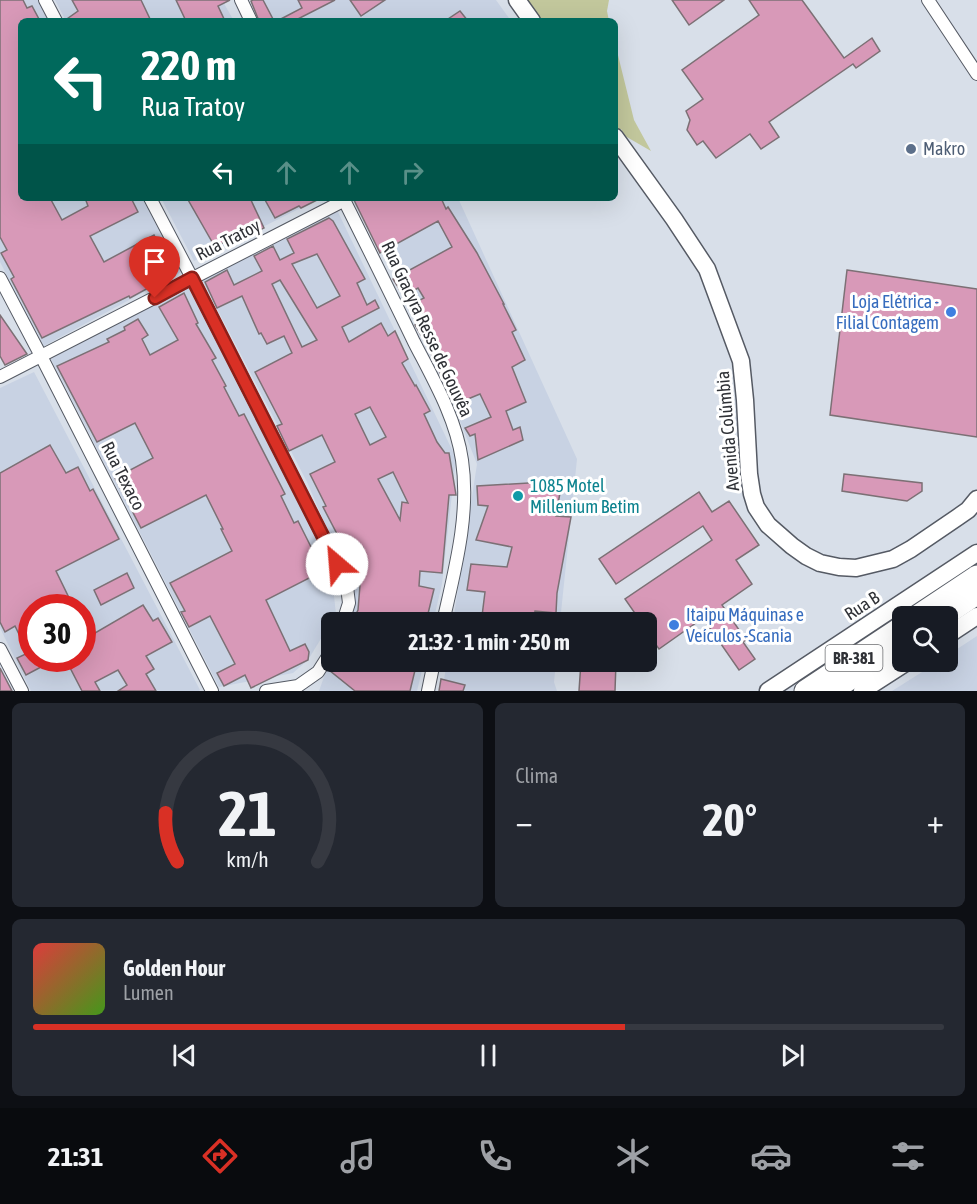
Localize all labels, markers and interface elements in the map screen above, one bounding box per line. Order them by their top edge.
text: 220 m [141,41,236,89]
icon: left [42,42,120,120]
text: Rua Tratoy [141,91,245,122]
place label: Makro [923,138,965,159]
marker: Makro [904,142,918,156]
icon: left [207,156,240,189]
icon: ahead [270,156,303,189]
icon: ahead [333,156,366,189]
icon: right [396,156,429,189]
street label: Rua Tratoy [192,214,263,265]
pin [129,236,180,298]
street label: Rua Gracyra Resse de Gouvêa [377,238,477,420]
icon: arrive [138,245,171,278]
place label: Loja Elétrica - Filial Contagem [836,291,939,333]
marker: Loja Elétrica - Filial Contagem [944,305,958,319]
street label: Avenida Colúmbia [712,370,743,492]
street label: Rua Texaco [97,438,150,514]
place label: 1085 Motel Millenium Betim [530,475,640,517]
marker: 1085 Motel Millenium Betim [511,489,525,503]
position arrow [305,532,369,596]
street label: Rua B [840,586,883,624]
speed limit sign: 30 [18,594,96,672]
place label: Itaipu Máquinas e Veículos -Scania [686,604,804,646]
map controls [892,606,958,672]
button: search [892,606,958,672]
marker: Itaipu Máquinas e Veículos -Scania [667,618,681,632]
text: 21:32 · 1 min · 250 m [408,629,570,655]
road number: BR-381 [826,645,882,671]
text: Clima [516,764,558,787]
text: 21 [218,778,277,849]
text: 20° [702,794,757,846]
text: − [516,802,533,840]
text: + [927,802,944,840]
text: km/h [226,847,269,872]
text: Golden Hour [123,955,225,981]
text: Lumen [123,981,174,1004]
icon: previous [168,1039,201,1072]
icon: pause [472,1039,505,1072]
icon: next [776,1039,809,1072]
icon: directions [199,1135,241,1177]
icon: music [337,1135,379,1177]
icon: phone [474,1135,516,1177]
icon: climate [612,1135,654,1177]
icon: car [750,1135,792,1177]
icon: filters [887,1135,929,1177]
text: 21:31 [48,1141,103,1172]

